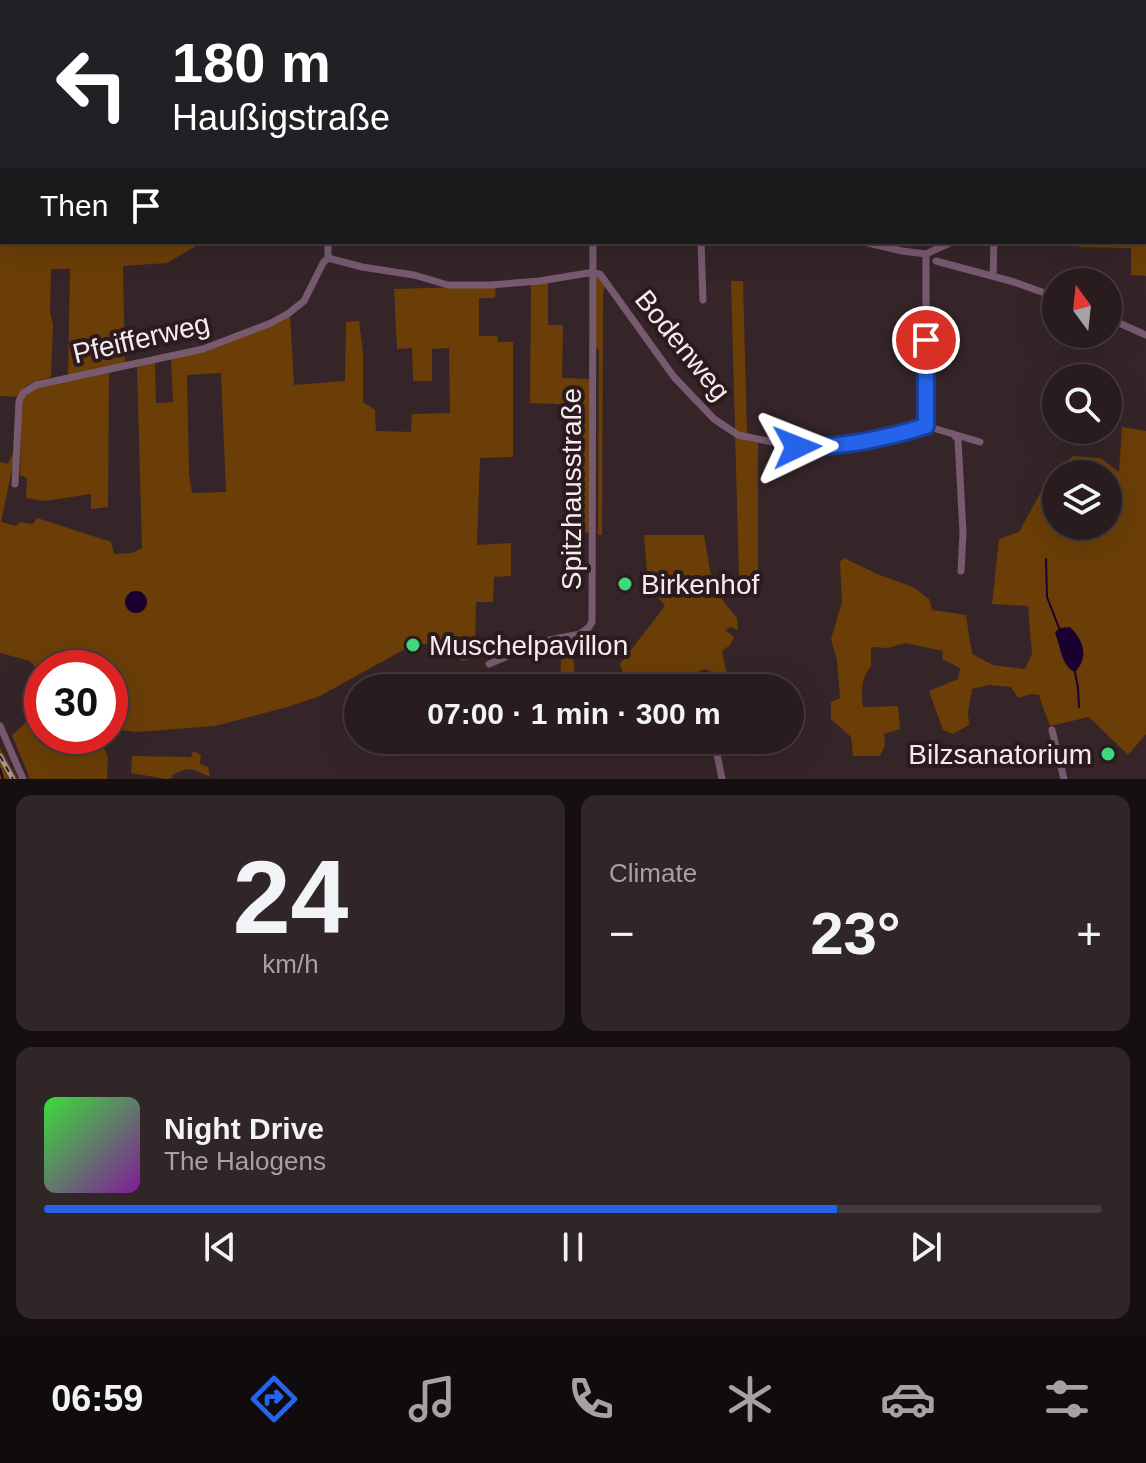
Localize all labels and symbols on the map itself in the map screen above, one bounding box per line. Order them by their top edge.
north arrow [1042,268,1122,348]
street label: Bodenweg [629,284,736,406]
pin [892,306,960,374]
street label: Pfeifferweg [70,308,213,369]
street label: Spitzhausstraße [556,388,587,590]
position arrow [755,405,839,489]
place label: Birkenhof [641,569,760,600]
marker: Birkenhof [616,575,634,593]
place label: Muschelpavillon [429,630,628,661]
marker: Muschelpavillon [404,636,422,654]
speed limit sign: 30 [24,650,128,754]
place label: Bilzsanatorium [908,739,1092,770]
marker: Bilzsanatorium [1099,745,1117,763]

